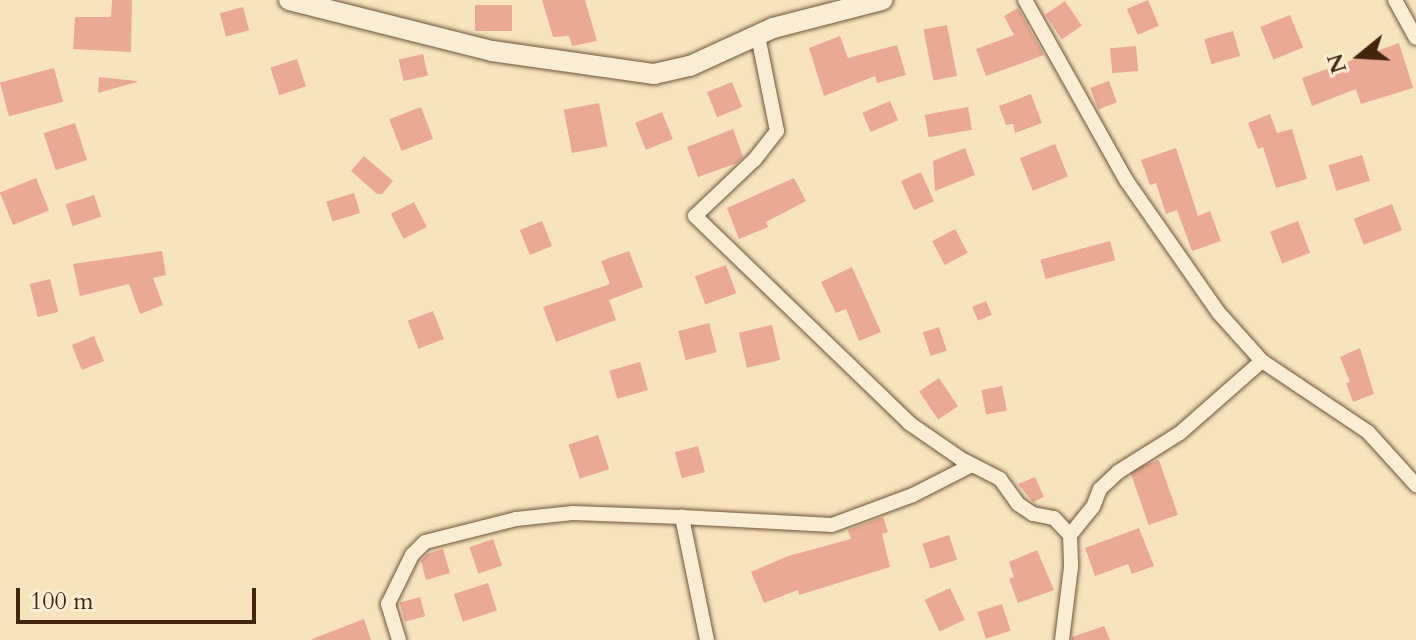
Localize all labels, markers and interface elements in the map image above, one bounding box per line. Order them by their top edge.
north arrow [1320,16,1400,96]
text: N [1320,50,1354,77]
scale bar [20,572,260,622]
text: 100 m [30,585,94,618]

